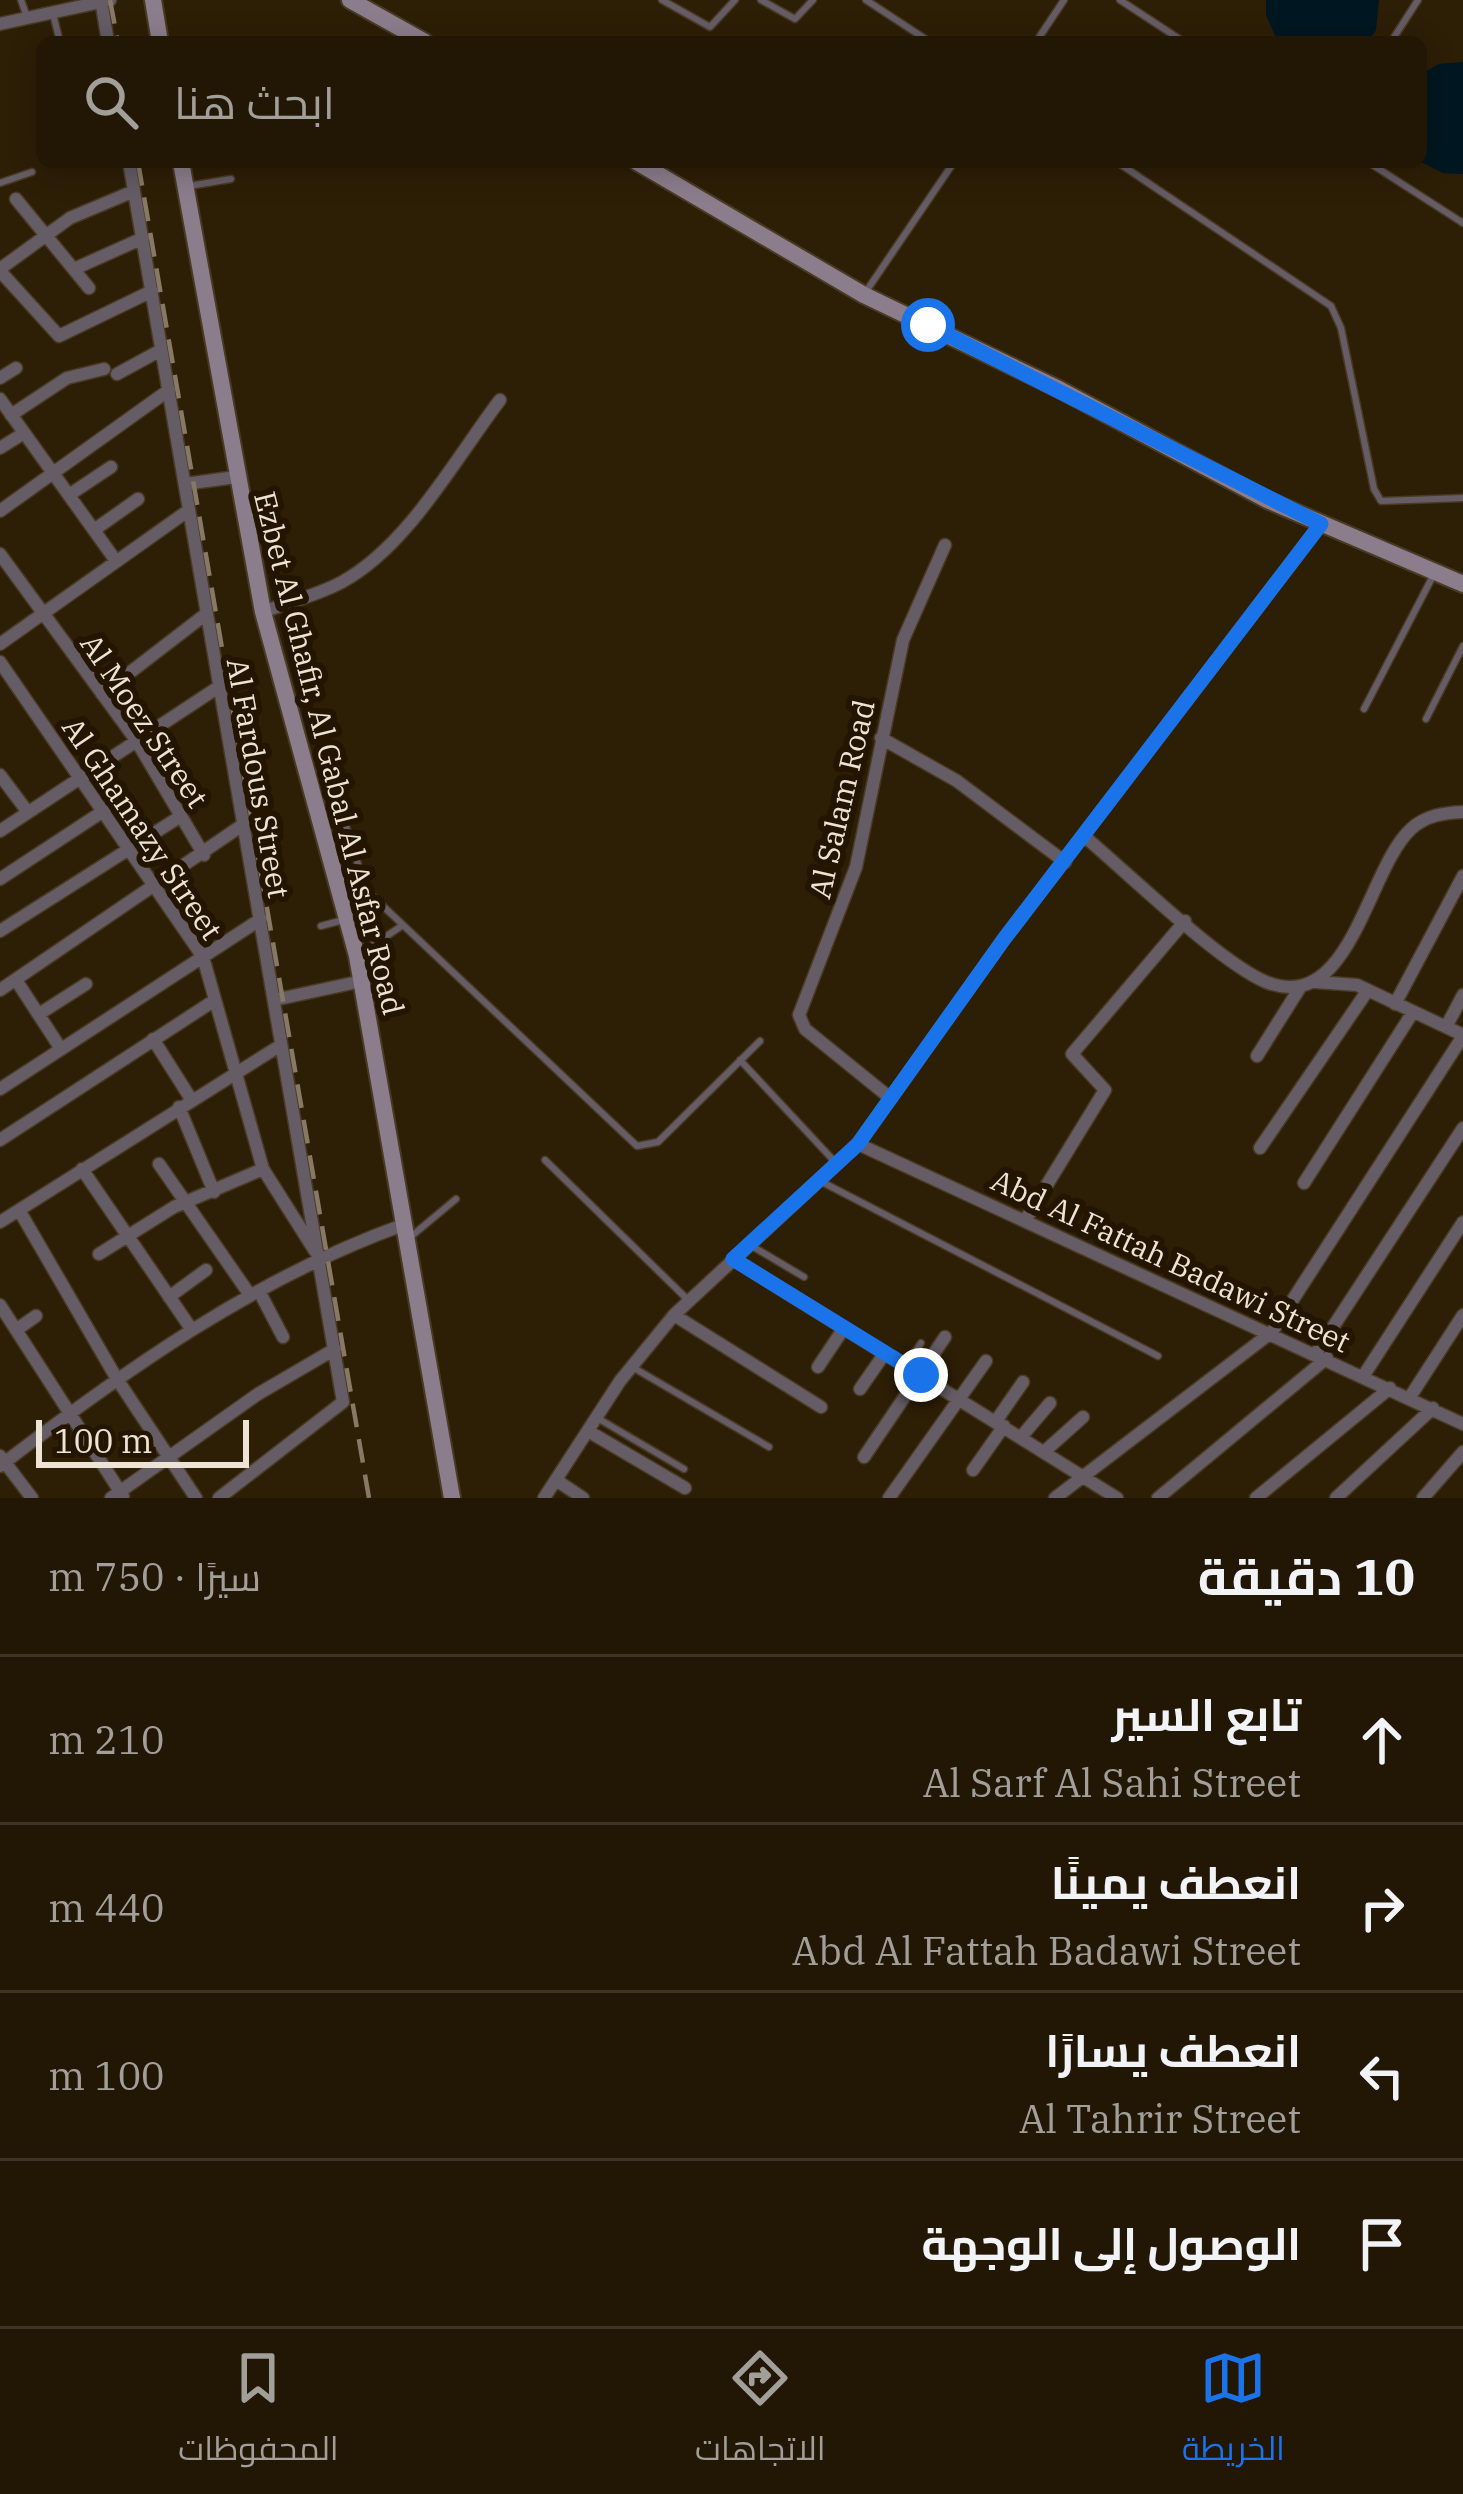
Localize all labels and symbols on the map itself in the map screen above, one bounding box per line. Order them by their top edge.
route start [901,298,955,352]
street label: Ezbet Al Ghafir, Al Gabal Al Asfar Road [246,487,414,1019]
street label: Al Moez Street [72,625,218,815]
street label: Al Fardous Street [219,655,299,901]
street label: Al Salam Road [799,696,883,902]
street label: Al Ghamazy Street [54,709,232,947]
street label: Abd Al Fattah Badawi Street [985,1160,1357,1360]
route end [894,1348,948,1402]
scale bar [36,1414,249,1467]

